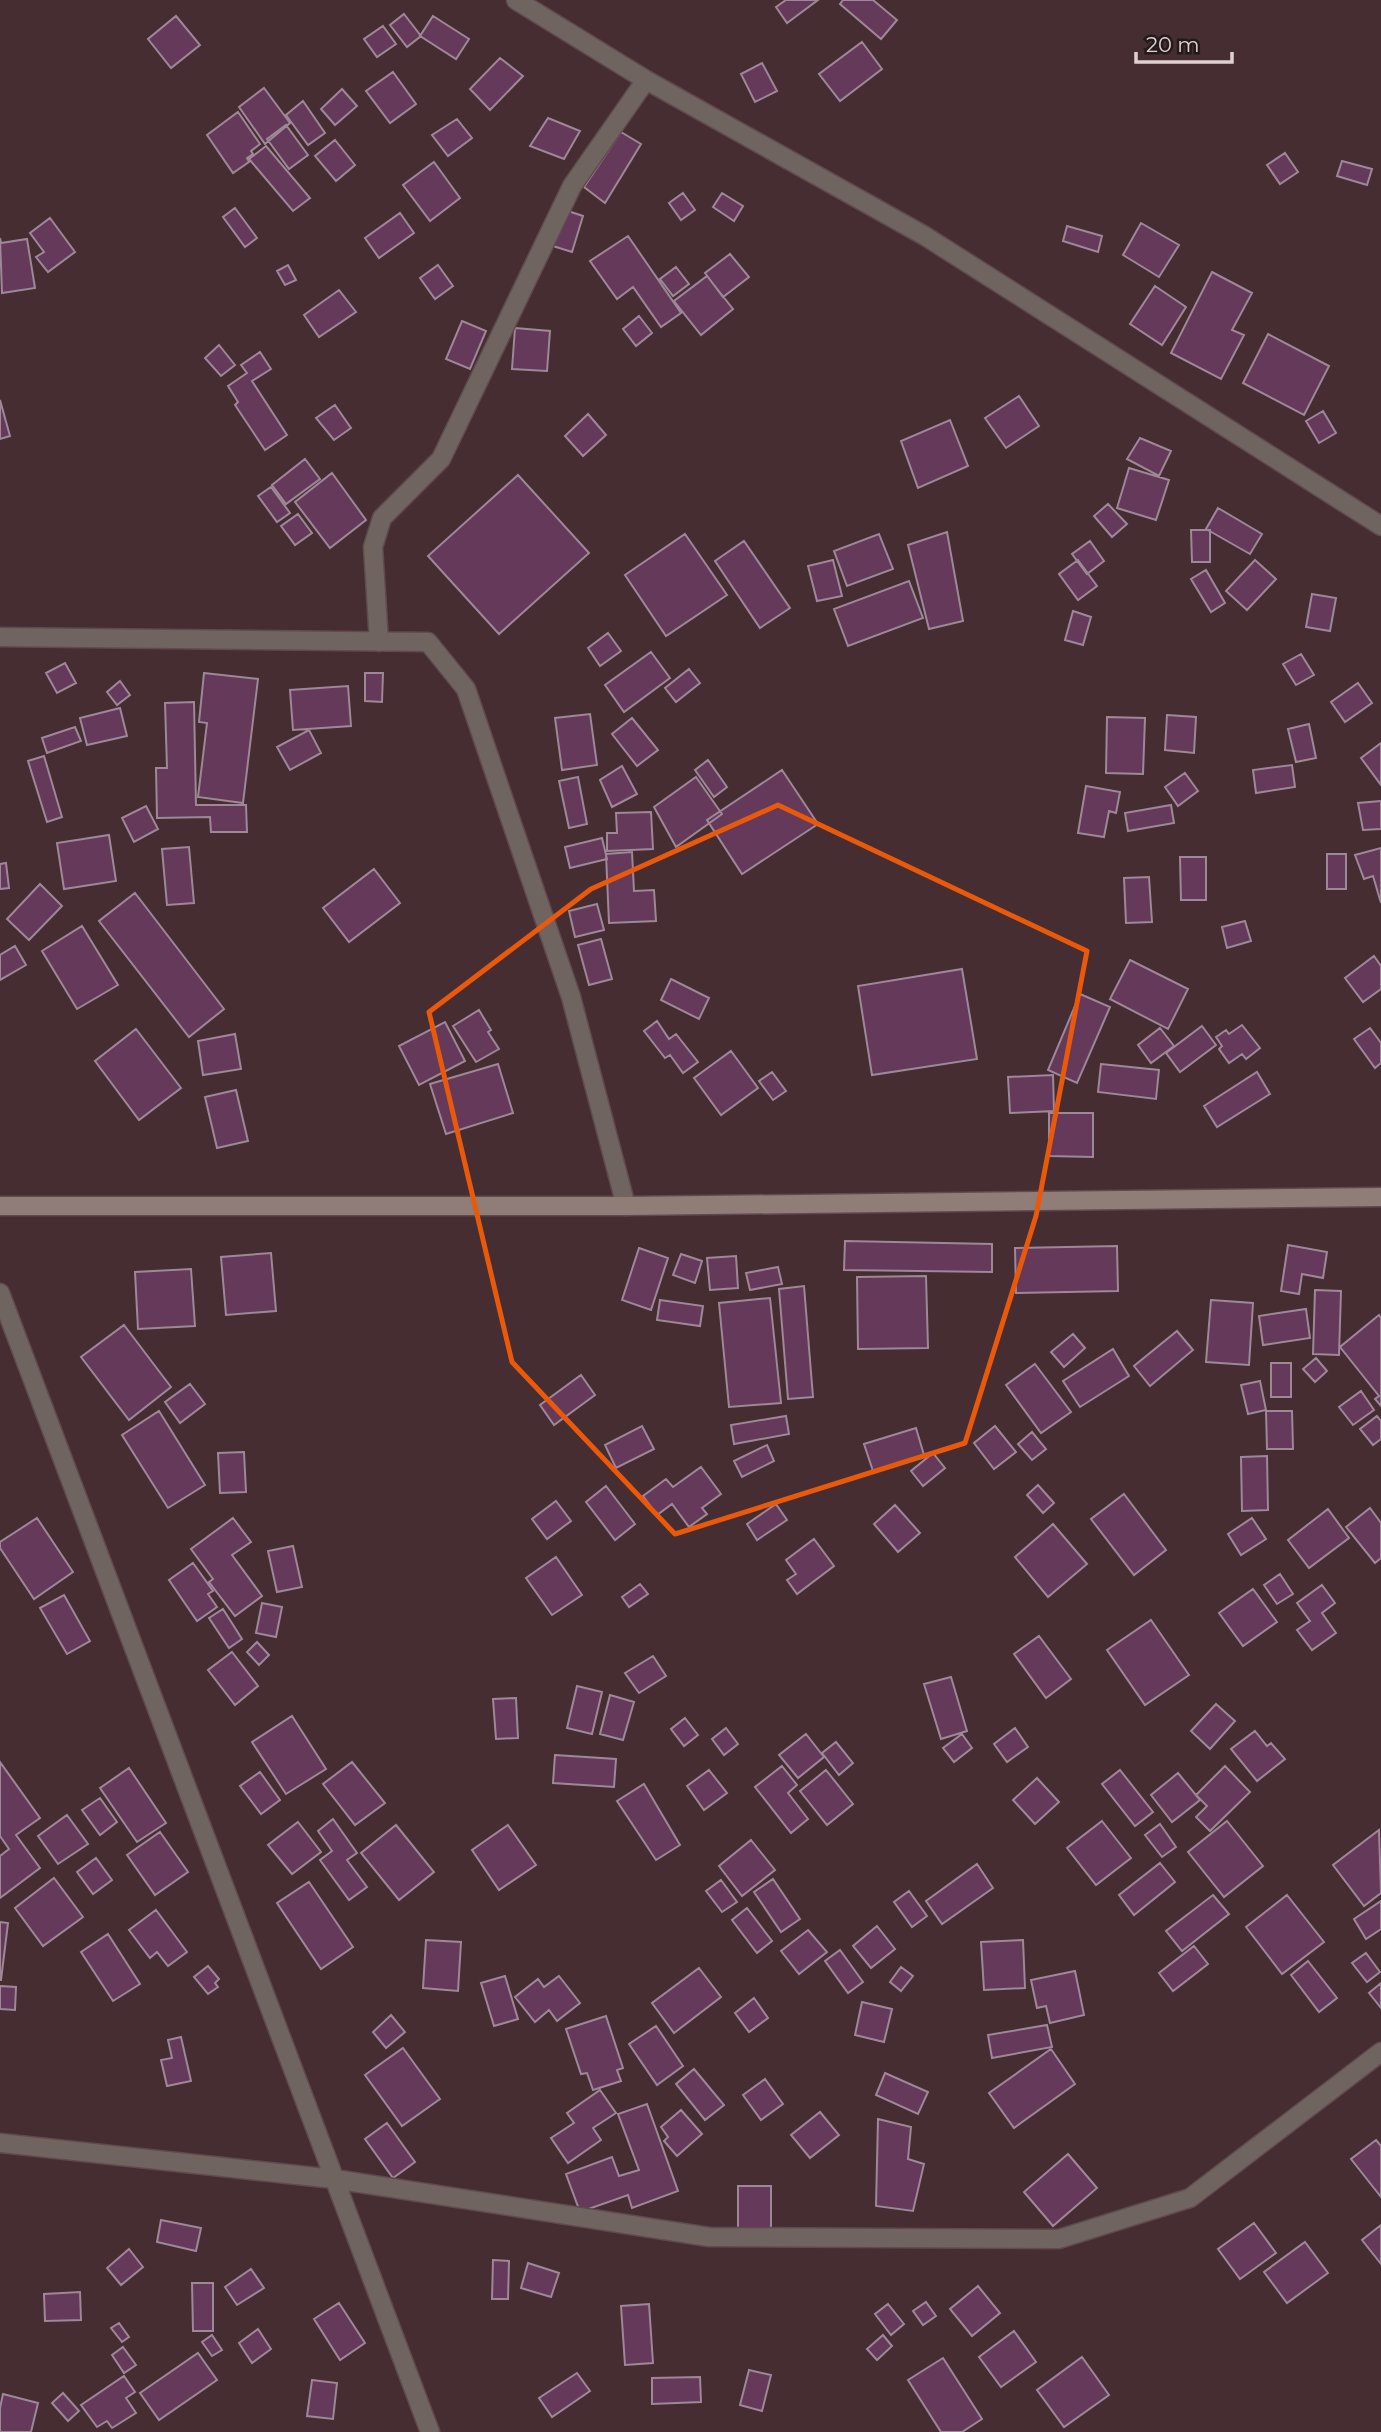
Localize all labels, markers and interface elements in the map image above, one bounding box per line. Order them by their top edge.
scale bar [1136,21,1232,65]
text: 20 m [1146,32,1200,57]

